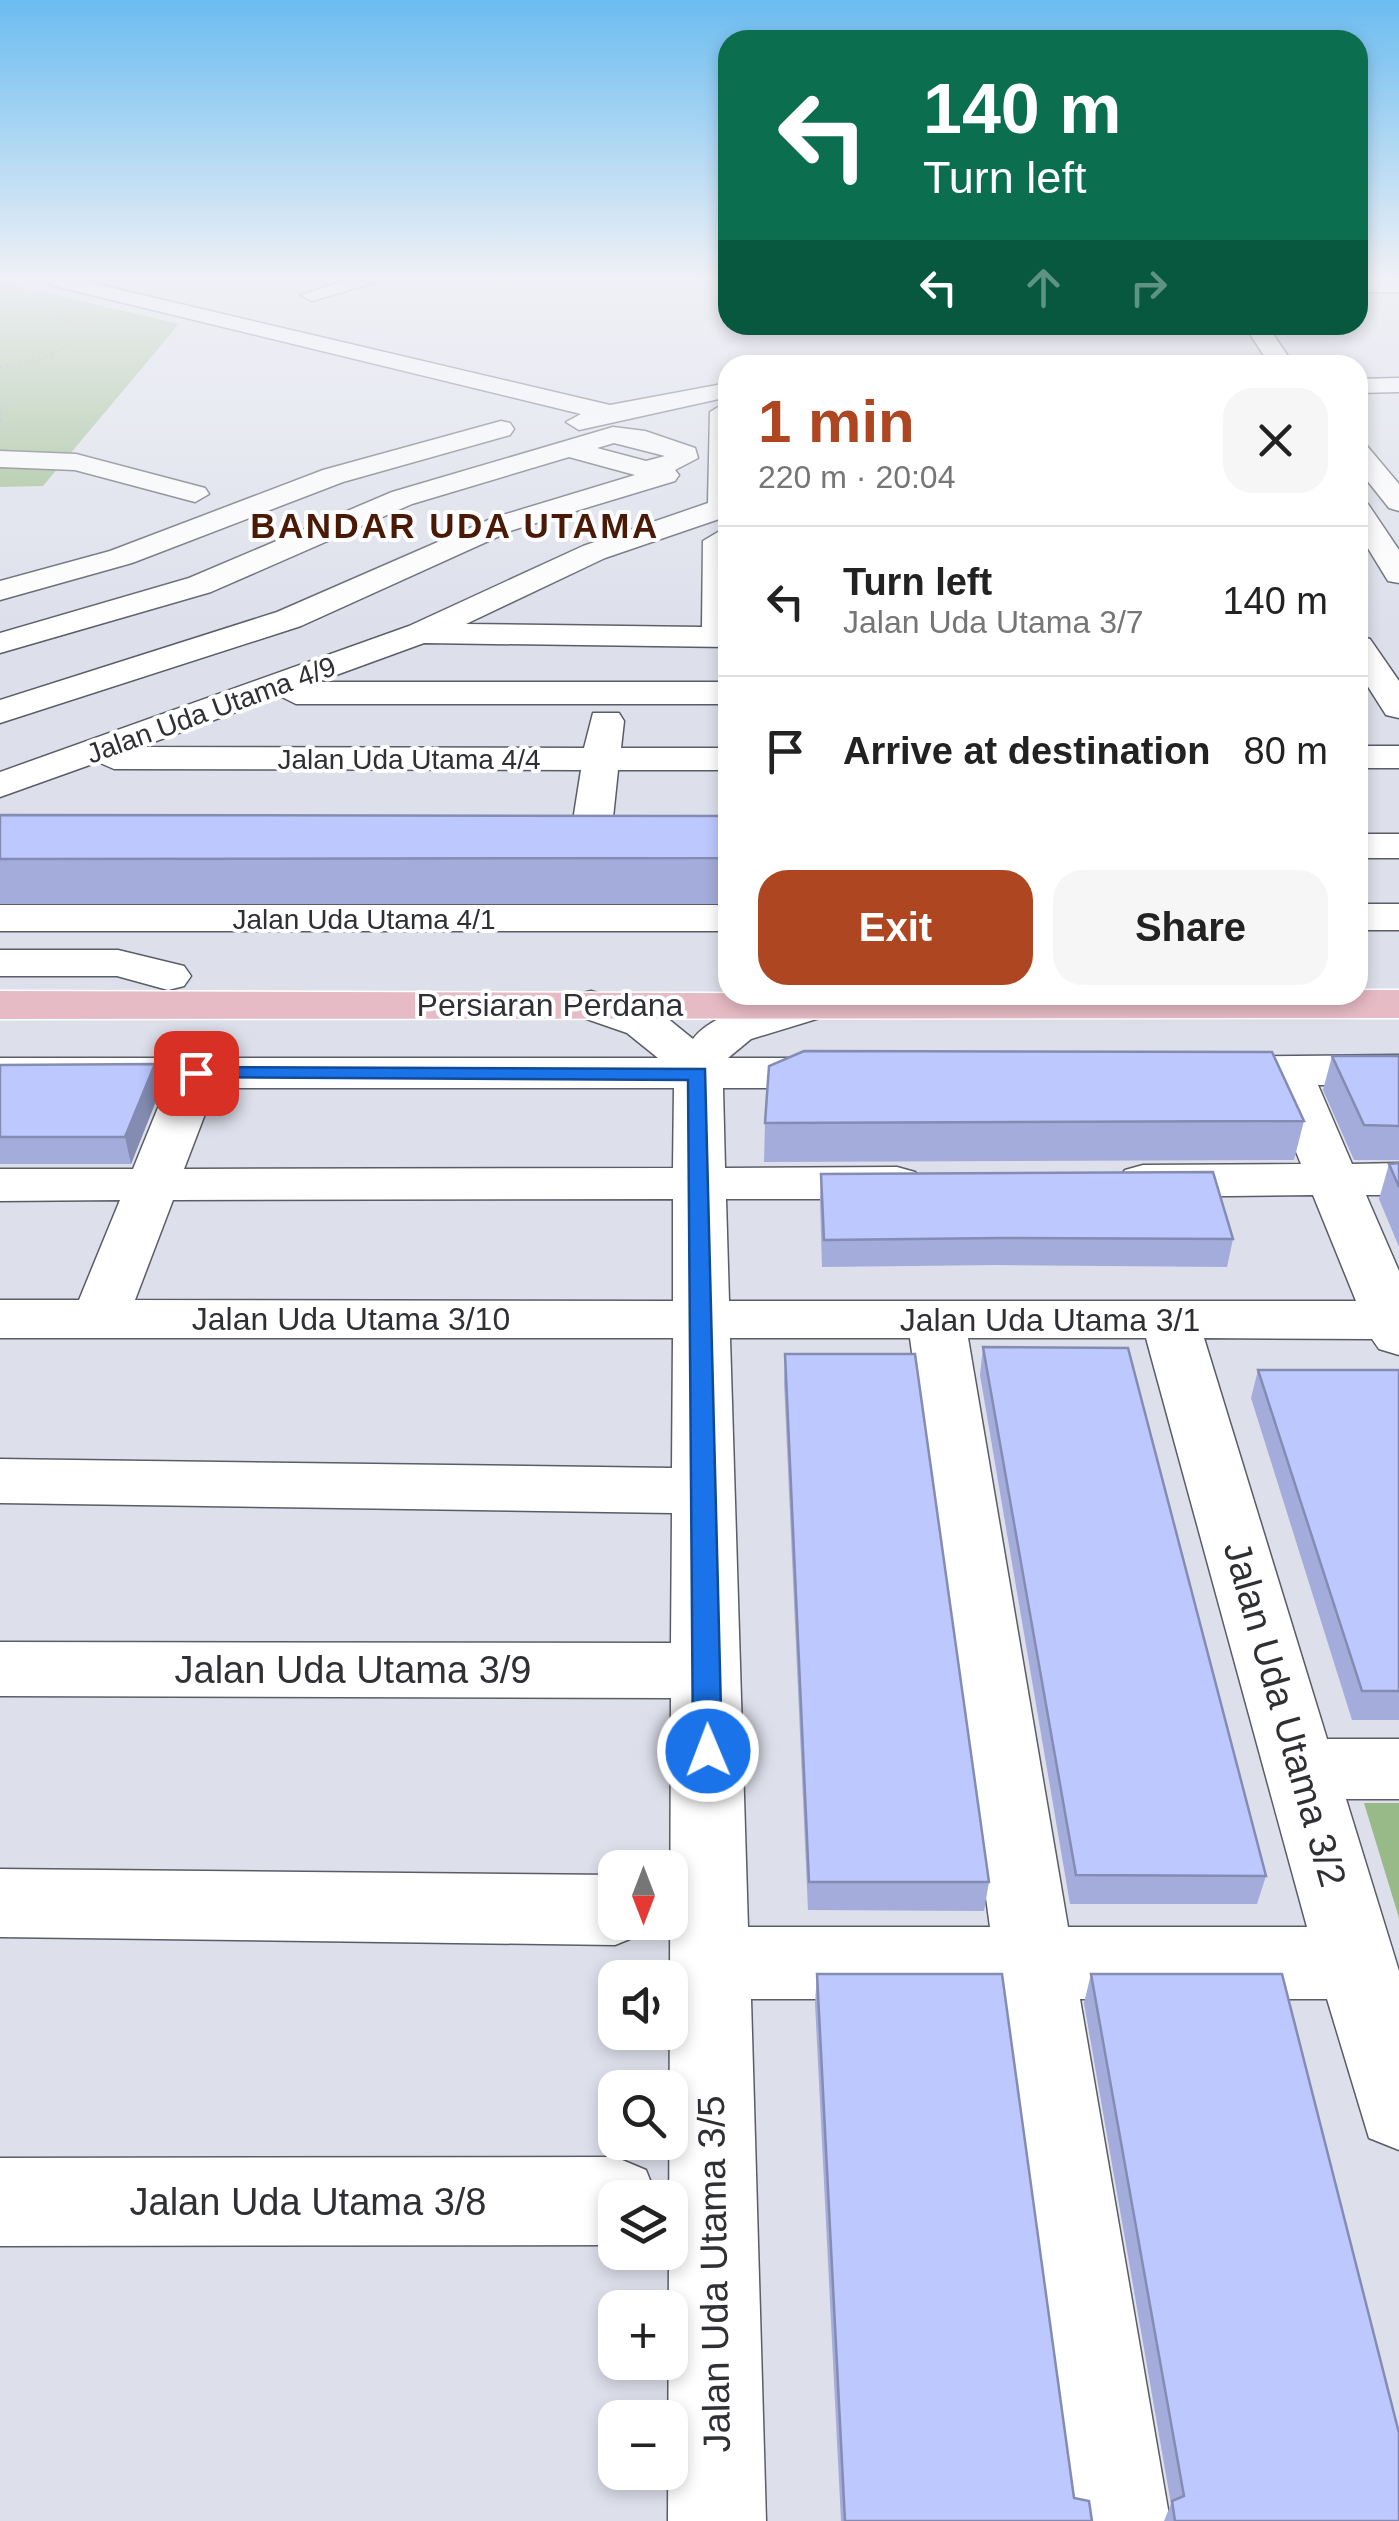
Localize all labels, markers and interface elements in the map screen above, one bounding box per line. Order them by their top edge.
icon: left [758,70,888,200]
text: 140 m [923,70,1121,148]
text: Turn left [923,152,1086,203]
icon: left [911,260,966,315]
icon: ahead [1016,260,1071,315]
icon: right [1121,260,1176,315]
text: 1 min [758,388,915,455]
button: close [1223,388,1328,493]
text: 220 m · 20:04 [758,459,955,495]
district label: BANDAR UDA UTAMA [250,506,660,545]
text: Turn left [843,561,992,603]
icon: left [758,574,813,629]
text: 140 m [1222,580,1328,622]
text: Jalan Uda Utama 3/7 [843,604,1144,640]
street label: Jalan Uda Utama 4/9 [82,650,340,770]
icon: arrive [758,724,813,779]
text: Arrive at destination [843,730,1210,772]
text: 80 m [1244,730,1328,772]
street label: Jalan Uda Utama 4/4 [277,744,541,775]
button: Exit [758,870,1033,985]
button: Share [1053,870,1328,985]
street label: Jalan Uda Utama 4/1 [232,904,496,935]
street label: Persiaran Perdana [417,987,684,1023]
pin [154,1031,239,1116]
icon: arrive [169,1046,224,1101]
street label: Jalan Uda Utama 3/10 [192,1301,510,1337]
street label: Jalan Uda Utama 3/1 [900,1302,1200,1338]
street label: Jalan Uda Utama 3/2 [1216,1537,1354,1891]
street label: Jalan Uda Utama 3/9 [175,1649,531,1691]
position arrow [656,1699,760,1803]
north arrow [598,1850,688,1940]
map controls [598,1850,688,2490]
button: sound [598,1960,688,2050]
button: search [598,2070,688,2160]
street label: Jalan Uda Utama 3/5 [690,2095,738,2453]
button: layers [598,2180,688,2270]
street label: Jalan Uda Utama 3/8 [130,2181,486,2223]
button: + [598,2290,688,2380]
button: − [598,2400,688,2490]

